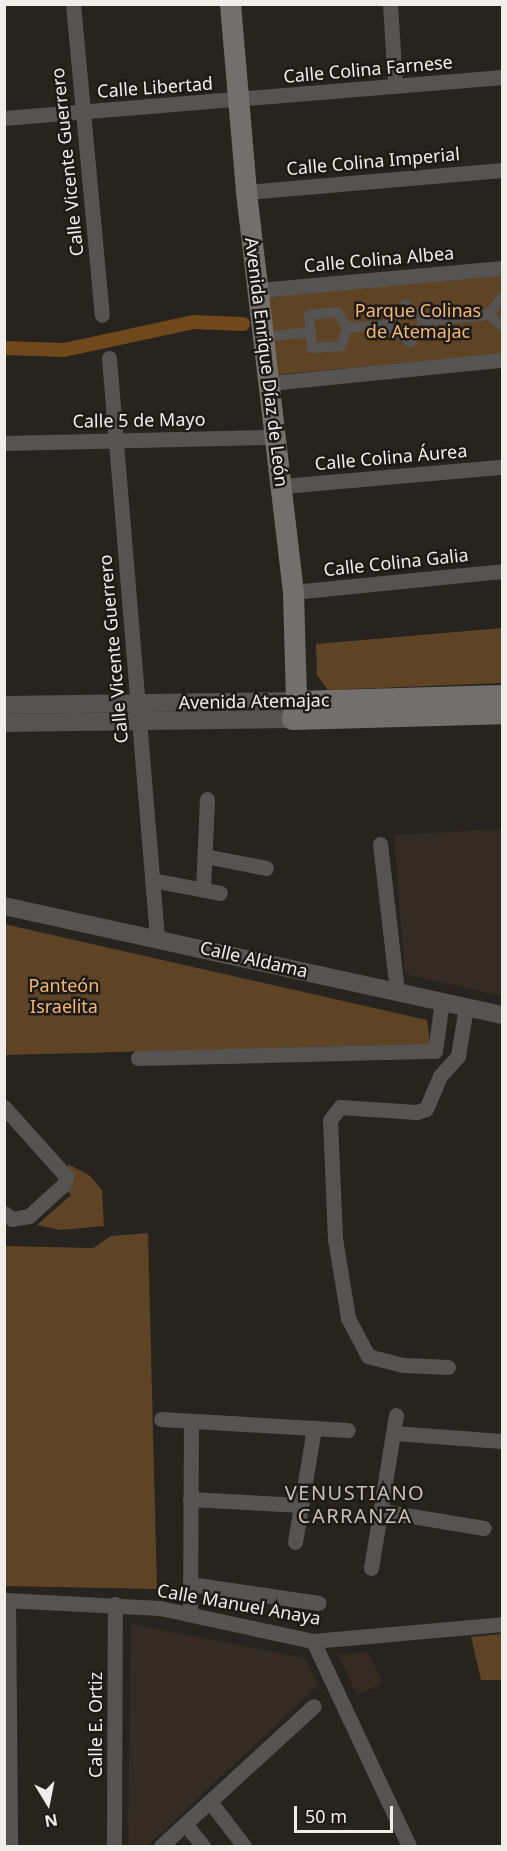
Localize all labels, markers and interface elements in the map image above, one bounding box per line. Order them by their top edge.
street label: Calle Colina Farnese [282,51,454,87]
street label: Calle Vicente Guerrero [46,67,88,257]
street label: Calle Libertad [96,72,214,102]
street label: Calle Colina Imperial [285,143,461,179]
street label: Avenida Enrique Díaz de León [241,236,293,488]
street label: Calle Colina Albea [303,242,455,276]
park label: Parque Colinas de Atemajac [355,300,481,342]
street label: Calle 5 de Mayo [72,408,206,432]
street label: Calle Colina Áurea [314,440,468,474]
street label: Calle Colina Galia [322,544,470,580]
street label: Calle Vicente Guerrero [94,554,132,744]
street label: Avenida Atemajac [178,689,330,713]
street label: Calle Aldama [198,936,310,982]
park label: Panteón Israelita [29,975,99,1018]
district label: VENUSTIANO CARRANZA [285,1480,425,1527]
street label: Calle Manuel Anaya [156,1579,322,1629]
street label: Calle E. Ortiz [84,1672,106,1778]
north arrow [18,1773,78,1833]
scale bar [297,1794,396,1832]
text: 50 m [305,1804,347,1828]
text: N [43,1809,59,1833]

